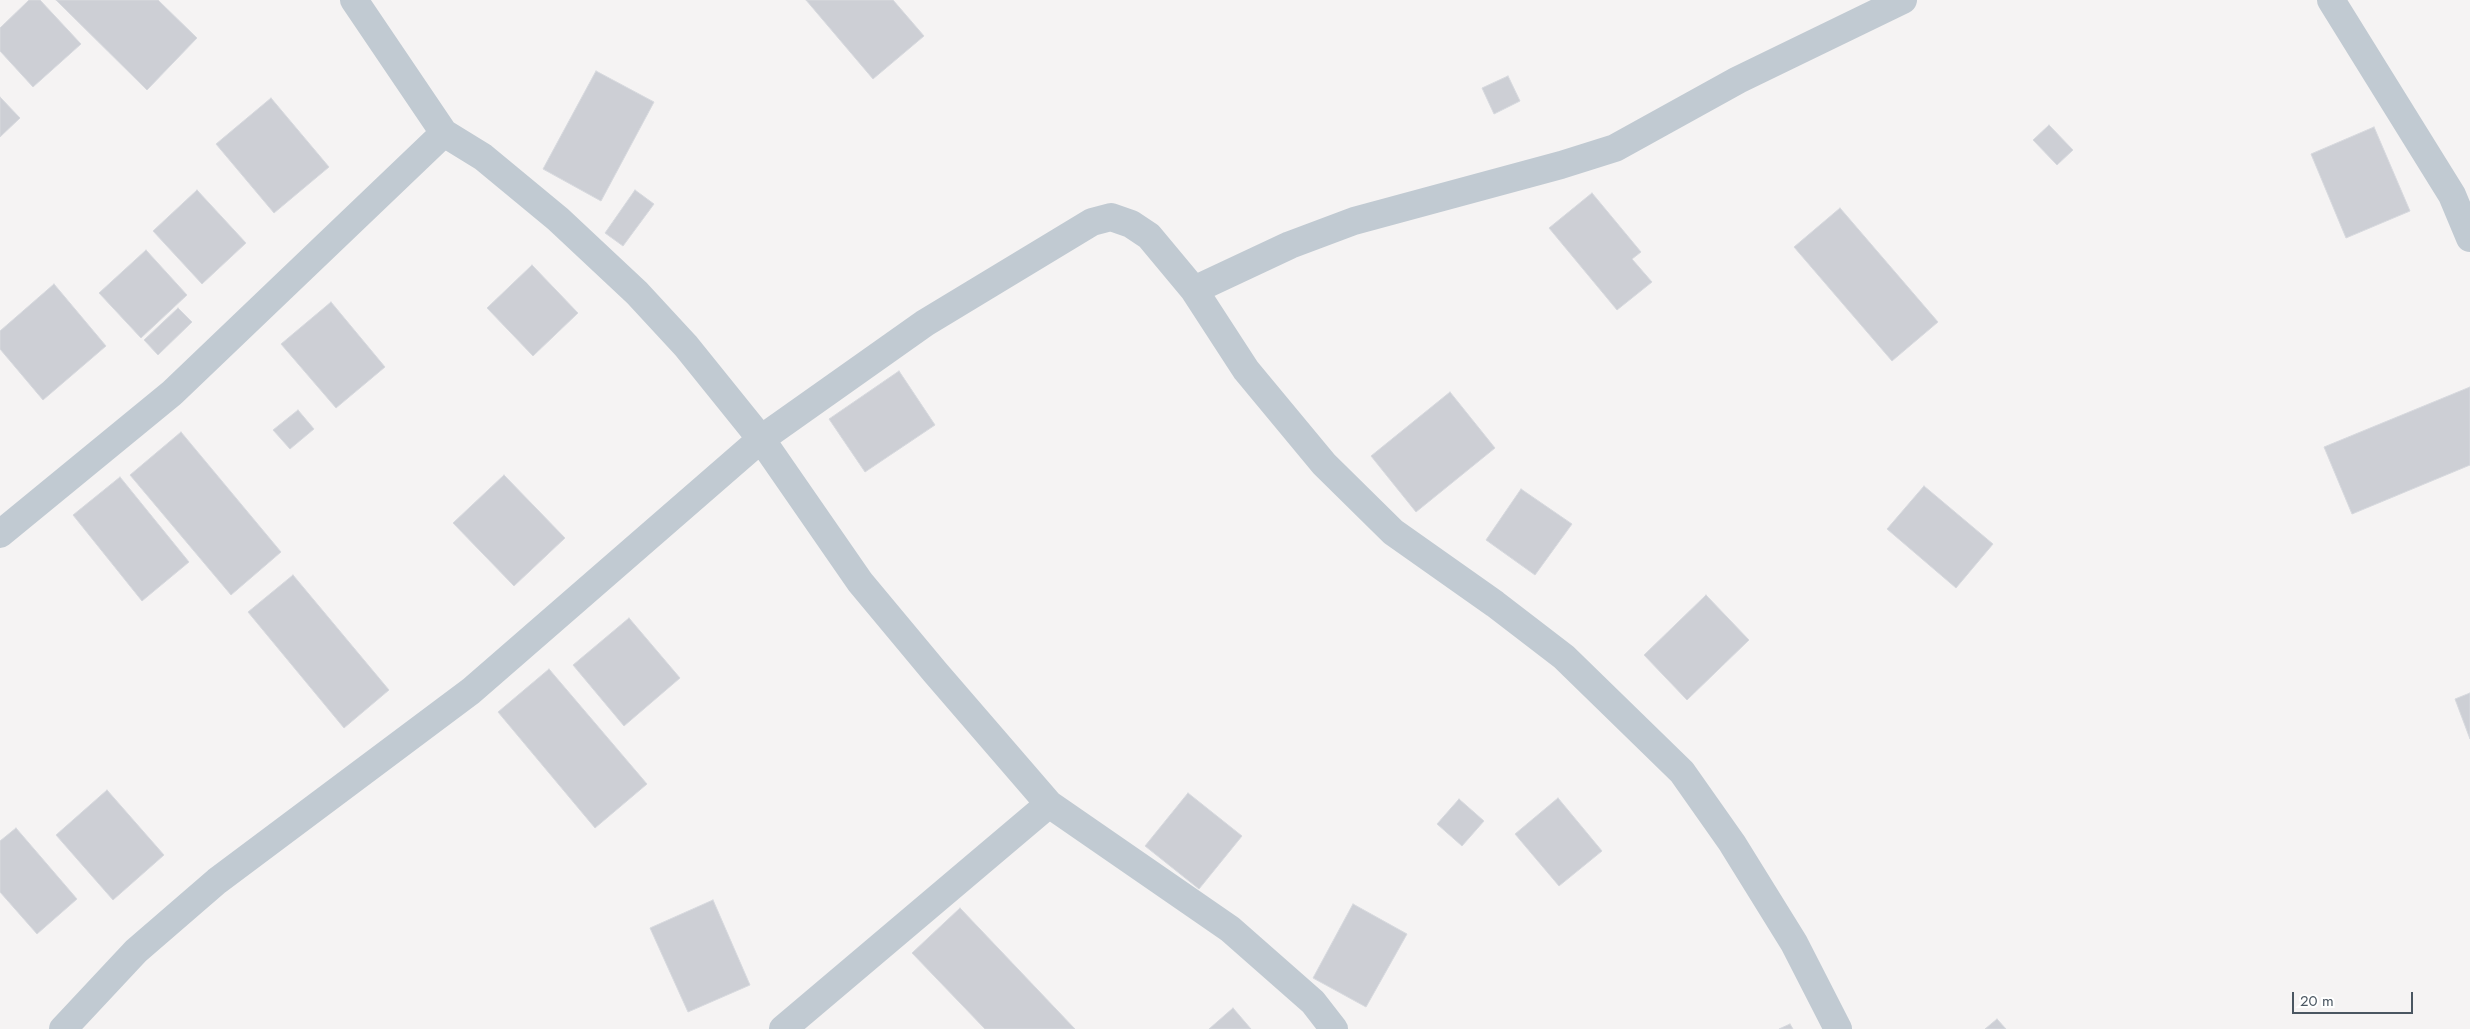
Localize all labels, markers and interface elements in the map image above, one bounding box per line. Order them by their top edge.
scale bar [2295,982,2416,1014]
text: 20 m [2300,990,2334,1012]

